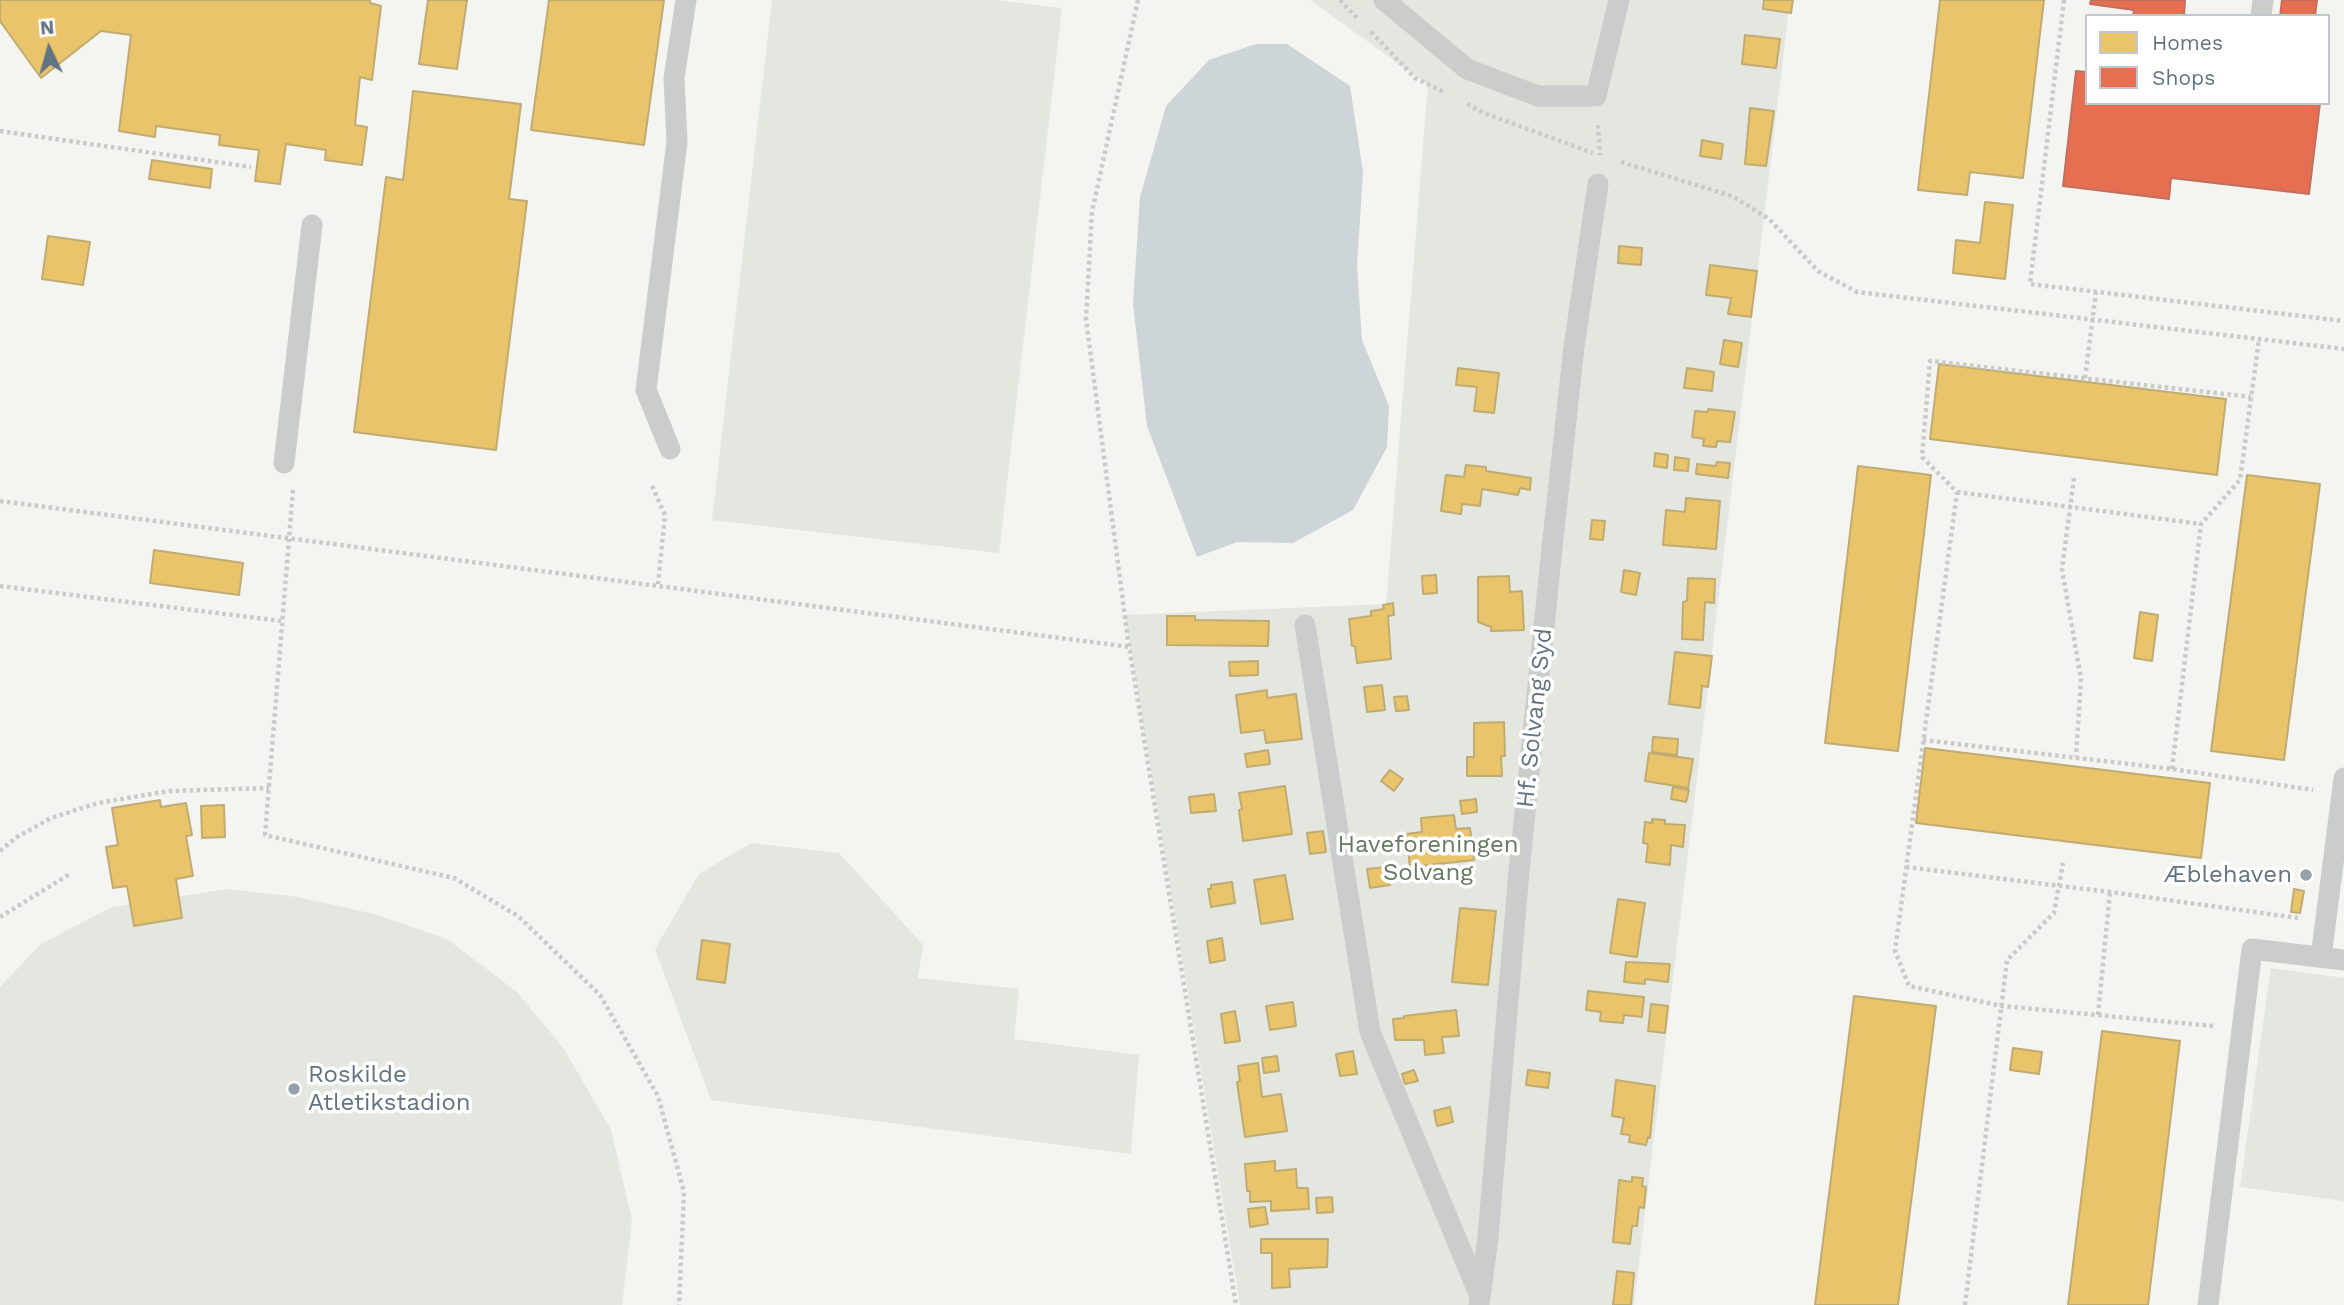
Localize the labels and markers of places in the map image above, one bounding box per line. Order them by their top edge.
place label: Æblehaven [2164,861,2292,889]
marker: Æblehaven [2298,867,2314,883]
place label: Roskilde Atletikstadion [308,1061,471,1117]
marker: Roskilde Atletikstadion [286,1081,302,1097]

